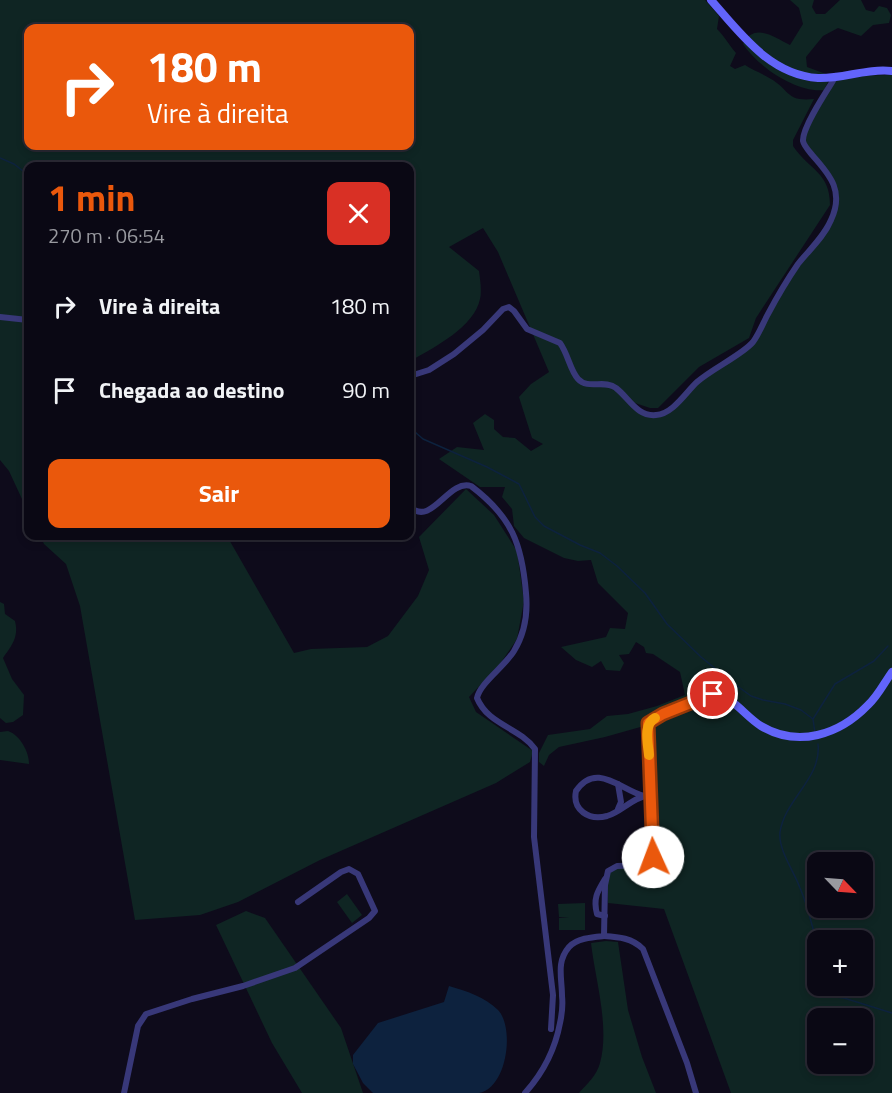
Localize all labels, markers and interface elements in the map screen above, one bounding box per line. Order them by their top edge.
text: 180 m [147,34,262,98]
icon: right [48,48,126,126]
text: Vire à direita [147,92,289,133]
text: 1 min [48,170,135,225]
button: close [327,182,390,245]
text: 270 m · 06:54 [48,220,165,251]
text: Vire à direita [99,289,220,323]
text: 180 m [330,289,390,323]
icon: right [48,290,81,323]
text: Chegada ao destino [99,373,285,407]
text: 90 m [342,373,390,407]
icon: arrive [48,374,81,407]
button: Sair [48,459,390,528]
pin [687,668,738,719]
icon: arrive [696,677,729,710]
position arrow [621,825,685,889]
north arrow [807,852,873,918]
map controls [807,852,873,1074]
button: + [807,930,873,996]
button: − [807,1008,873,1074]

